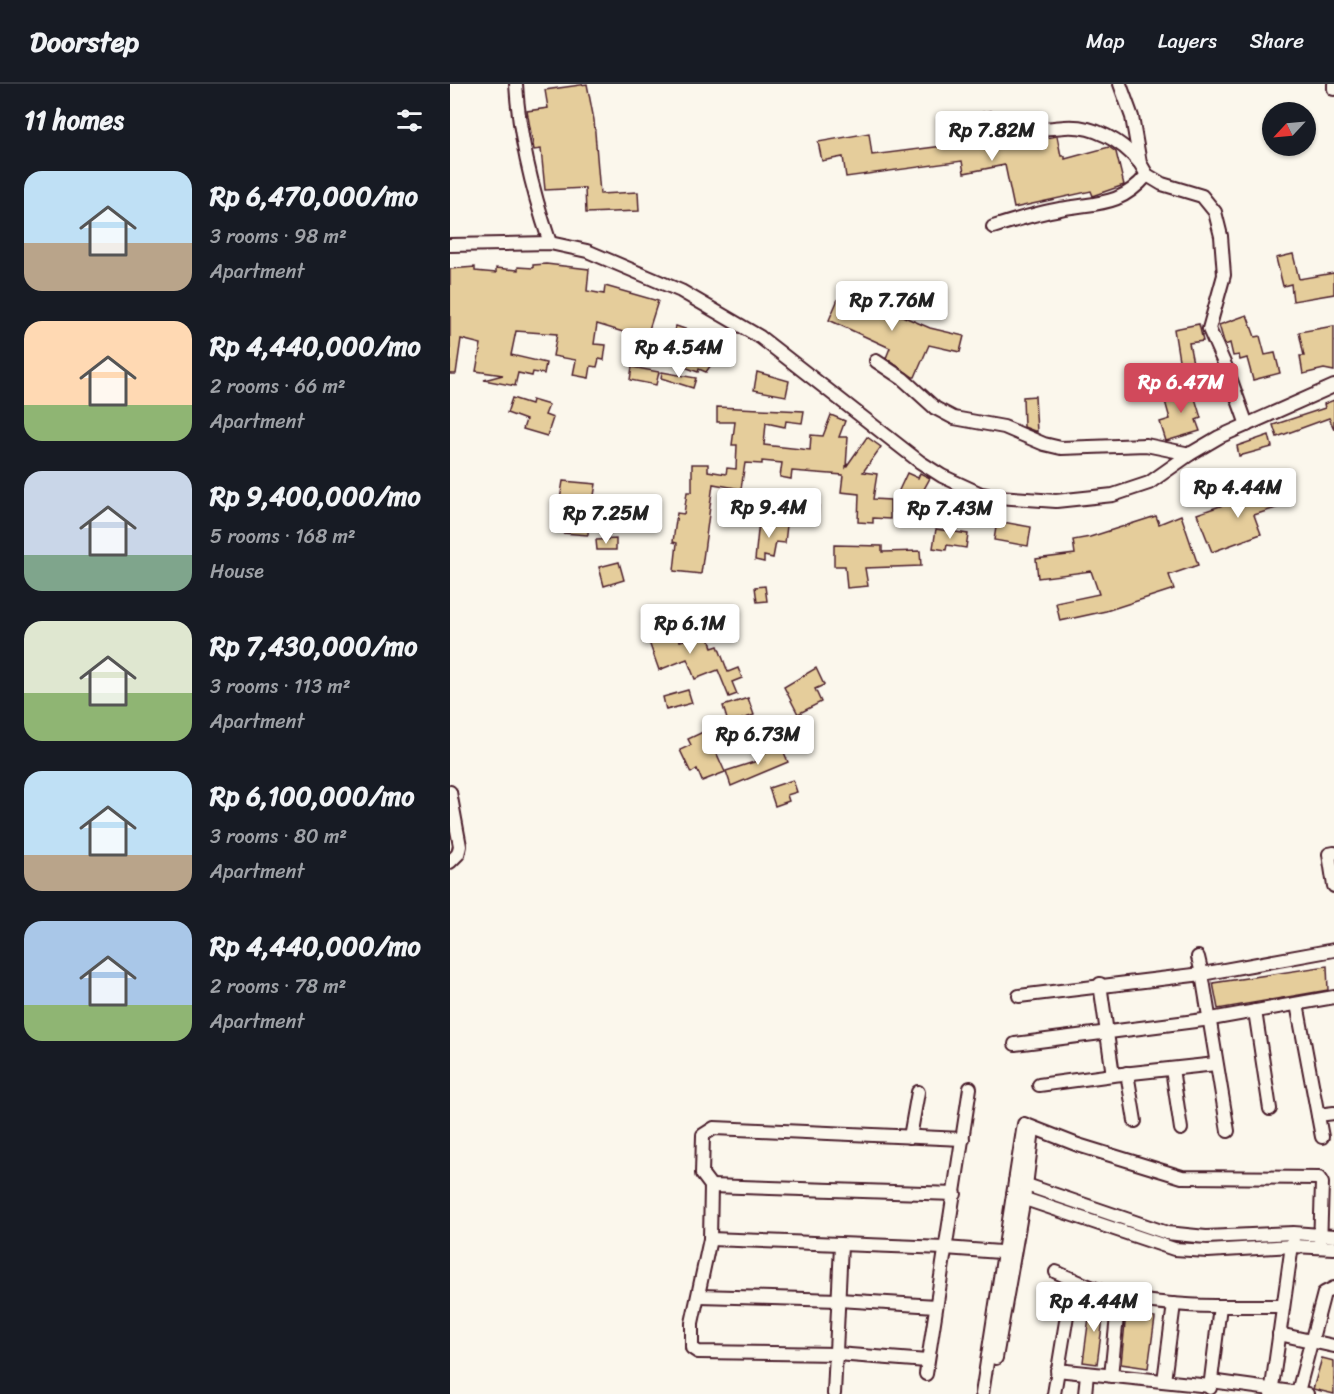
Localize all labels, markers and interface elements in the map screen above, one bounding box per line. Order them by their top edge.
text: Doorstep [30,17,139,66]
text: Map [1086,22,1125,60]
text: Layers [1158,22,1217,60]
text: Share [1250,22,1304,60]
text: 11 homes [24,97,124,143]
north arrow [1262,102,1316,156]
map controls [1262,102,1316,156]
icon: filters [393,104,426,137]
pin: Rp 7.82M [930,111,1054,162]
text: Rp 7.82M [949,113,1035,148]
text: Rp 6,470,000/mo [210,173,418,219]
icon: home [72,195,144,267]
text: 3 rooms · 98 m² [210,219,347,254]
text: Apartment [210,254,304,289]
pin: Rp 7.76M [830,281,954,332]
text: Rp 7.76M [850,283,934,318]
text: Rp 4,440,000/mo [210,323,421,369]
pin: Rp 4.54M [617,328,741,379]
text: Rp 4.54M [635,330,723,365]
icon: home [72,345,144,417]
pin: Rp 6.47M [1119,363,1243,414]
text: Rp 6.47M [1138,365,1224,400]
text: 2 rooms · 66 m² [210,369,346,404]
text: Apartment [210,404,304,439]
pin: Rp 4.44M [1176,468,1300,519]
text: Rp 4.44M [1194,470,1282,505]
text: Rp 9,400,000/mo [210,473,421,519]
pin: Rp 9.4M [714,488,824,539]
pin: Rp 7.43M [888,489,1012,540]
text: Rp 9.4M [731,490,807,525]
text: Rp 7.43M [907,491,993,526]
pin: Rp 7.25M [544,494,668,545]
icon: home [72,495,144,567]
text: Rp 7.25M [563,496,649,531]
text: 5 rooms · 168 m² [210,519,356,554]
text: House [210,554,264,589]
pin: Rp 6.1M [635,604,745,655]
text: Rp 6.1M [655,606,725,641]
text: Rp 7,430,000/mo [210,623,417,669]
icon: home [72,645,144,717]
text: 3 rooms · 113 m² [210,669,351,704]
text: Apartment [210,704,304,739]
pin: Rp 6.73M [696,715,820,766]
text: Rp 6.73M [716,717,800,752]
text: Rp 6,100,000/mo [210,773,414,819]
icon: home [72,795,144,867]
text: 3 rooms · 80 m² [210,819,347,854]
text: Apartment [210,854,304,889]
text: Rp 4,440,000/mo [210,923,421,969]
icon: home [72,945,144,1017]
text: 2 rooms · 78 m² [210,969,346,1004]
text: Apartment [210,1004,304,1039]
pin: Rp 4.44M [1032,1282,1156,1333]
text: Rp 4.44M [1050,1284,1138,1319]

